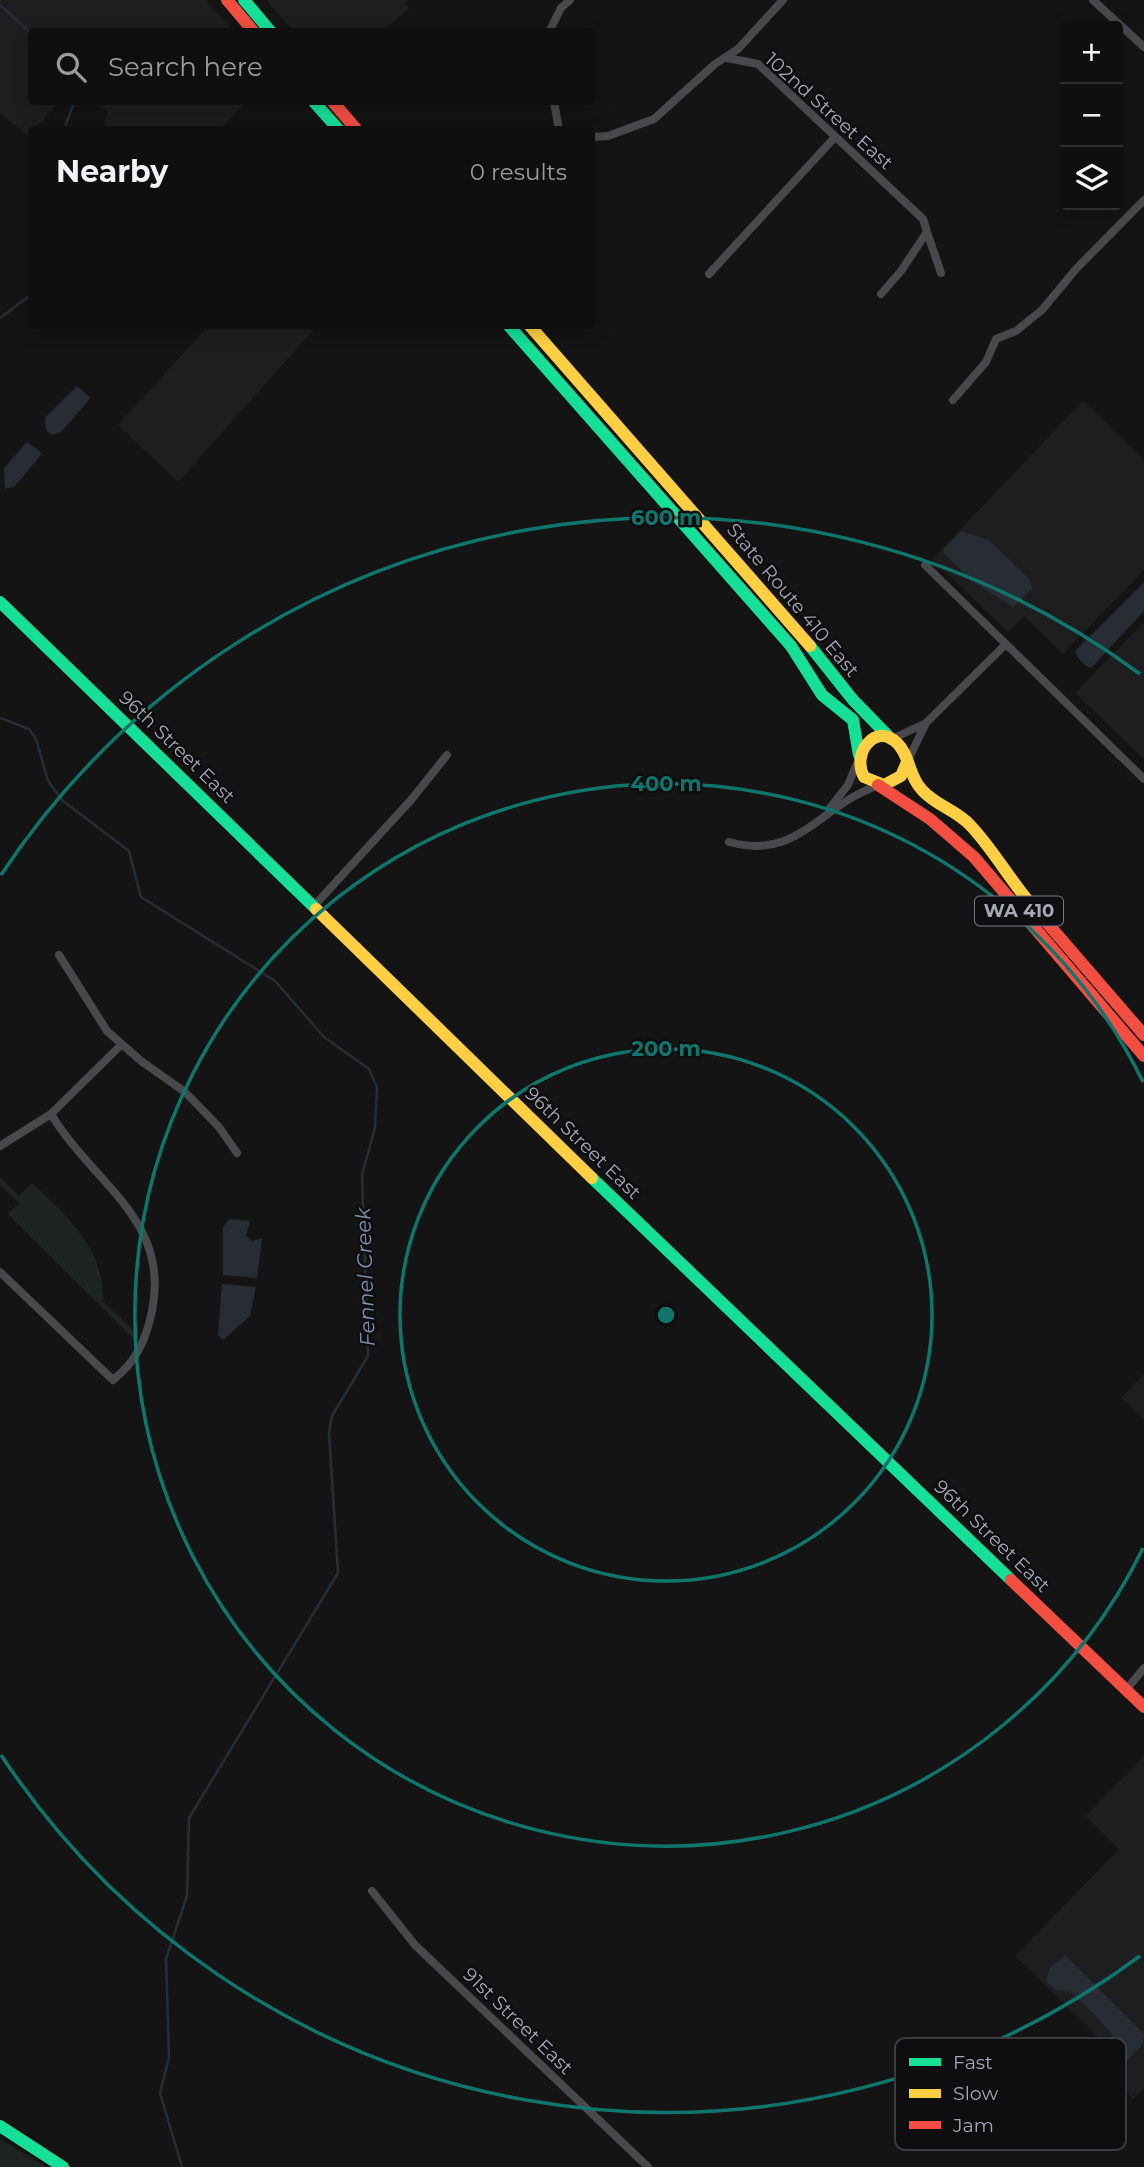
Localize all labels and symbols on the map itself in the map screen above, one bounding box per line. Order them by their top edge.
street label: 102nd Street East [760,48,898,175]
text: 600 m [631,505,701,530]
street label: State Route 410 East [722,518,864,682]
street label: 96th Street East [114,686,240,808]
text: 400 m [631,771,701,796]
road number: WA 410 [975,896,1063,926]
text: 200 m [632,1036,700,1061]
street label: 96th Street East [520,1082,646,1204]
water label: Fennel Creek [350,1206,380,1347]
centre of rings [654,1303,678,1327]
street label: 96th Street East [929,1475,1055,1597]
street label: 91st Street East [458,1963,578,2079]
legend [895,2038,1126,2150]
text: Fast [953,2051,993,2074]
text: Slow [953,2082,998,2105]
text: Jam [952,2114,994,2137]

